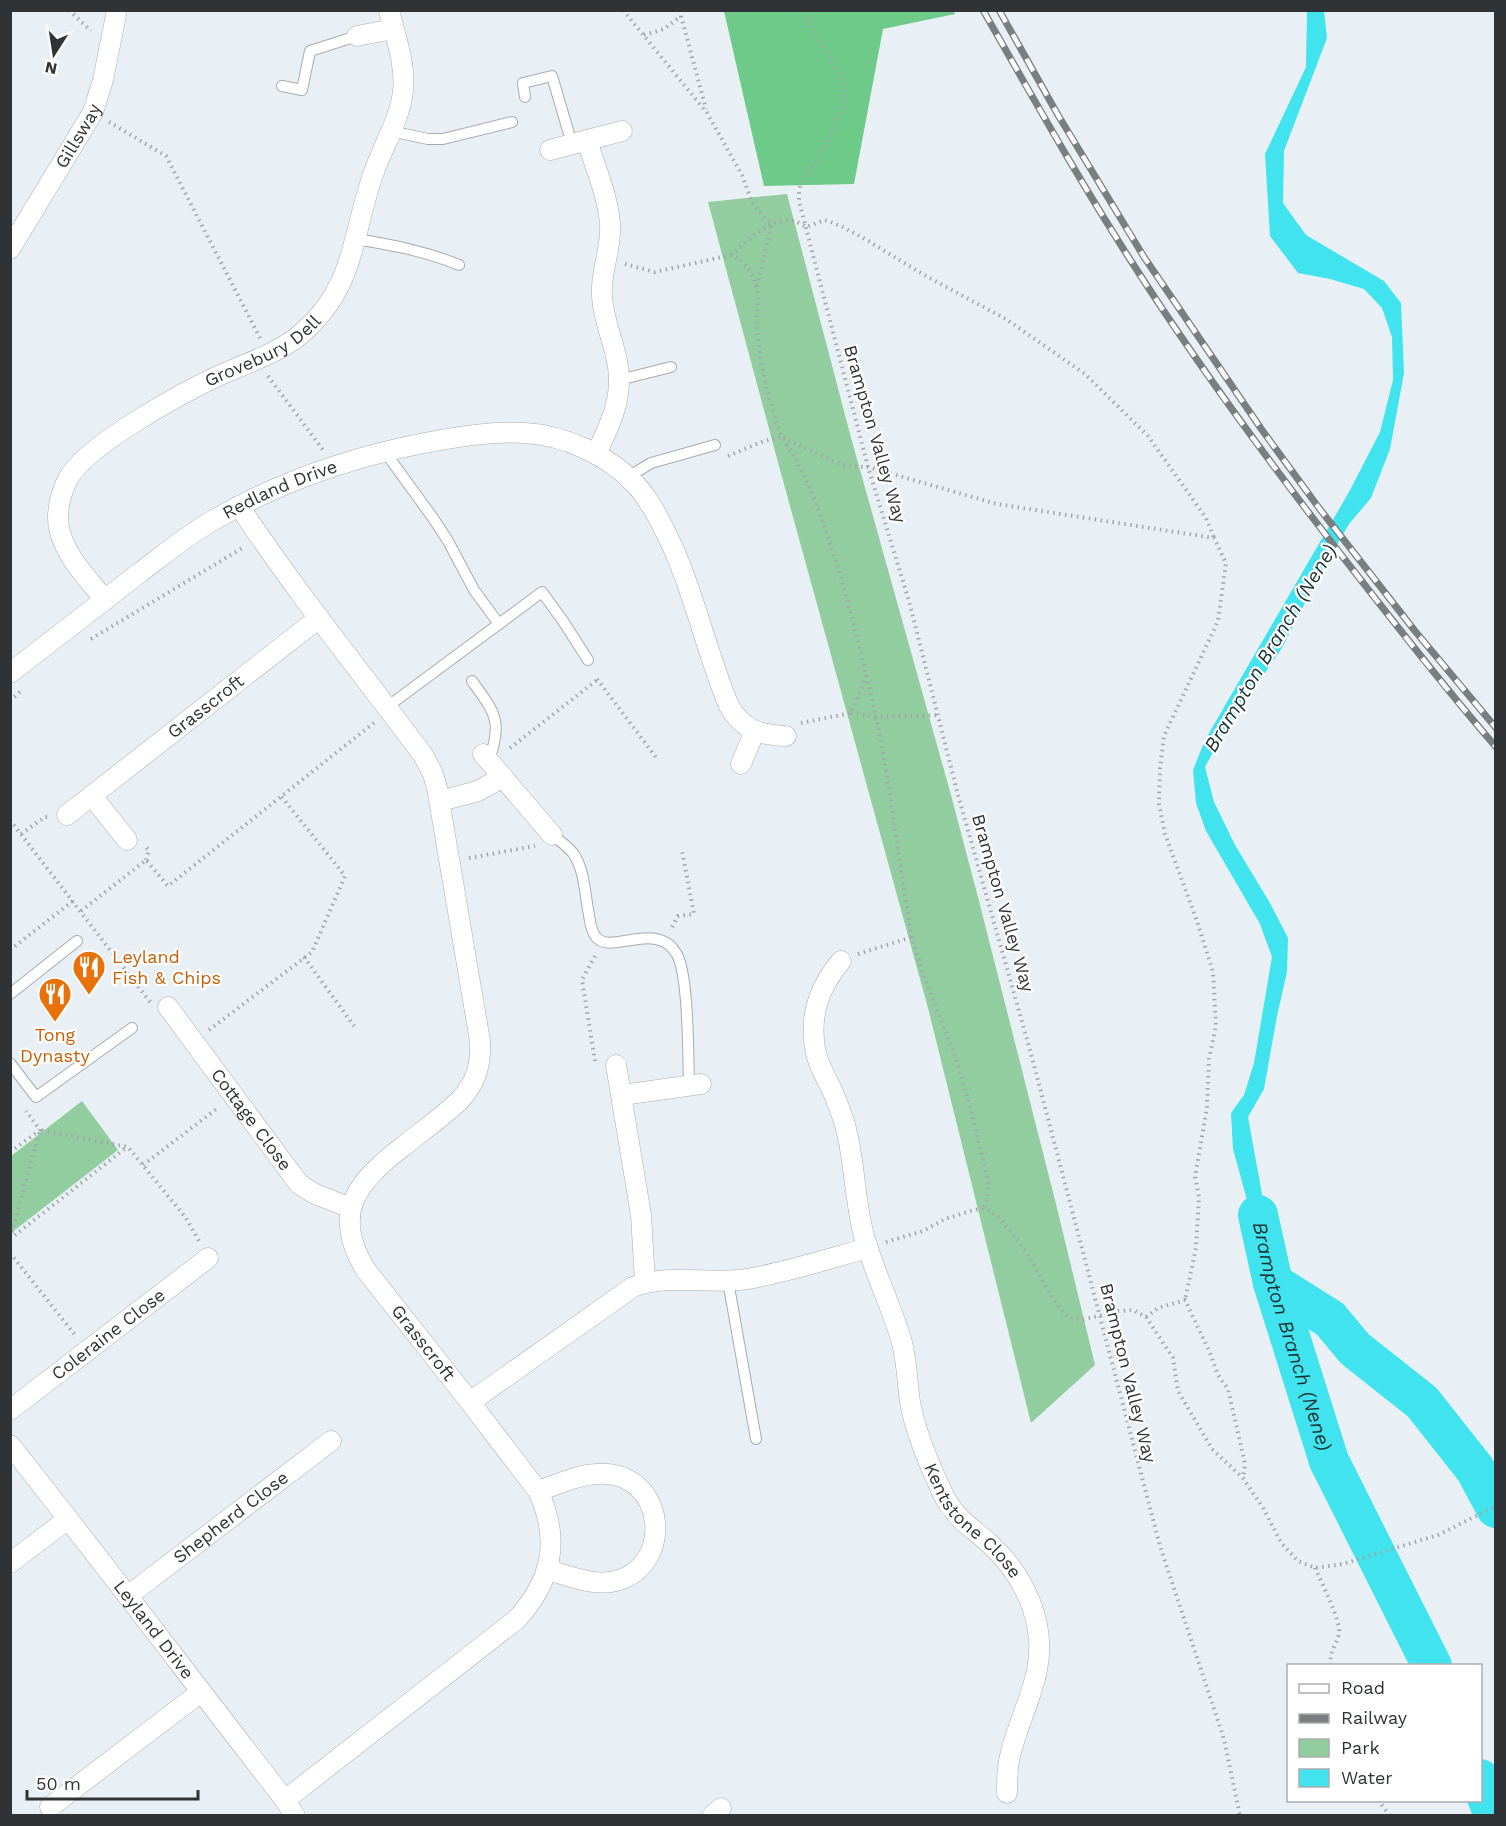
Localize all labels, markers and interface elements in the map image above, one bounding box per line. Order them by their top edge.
north arrow [24,24,84,84]
text: N [43,58,59,79]
street label: Gillsway [50,101,105,172]
street label: Grovebury Dell [201,310,325,391]
street label: Brampton Valley Way [840,342,911,526]
street label: Redland Drive [219,455,340,523]
water label: Brampton Branch (Nene) [1199,540,1341,756]
street label: Grasscroft [163,670,248,742]
street label: Brampton Valley Way [968,811,1039,995]
place label: Leyland Fish & Chips [112,946,221,988]
restaurant icon: Leyland Fish & Chips [71,949,107,996]
restaurant icon: Tong Dynasty [37,976,73,1023]
place label: Tong Dynasty [20,1024,91,1066]
street label: Cottage Close [207,1064,296,1174]
water label: Brampton Branch (Nene) [1248,1219,1337,1454]
street label: Brampton Valley Way [1096,1281,1161,1465]
street label: Coleraine Close [47,1284,169,1384]
street label: Grasscroft [387,1300,460,1385]
street label: Kentstone Close [920,1460,1026,1582]
street label: Shepherd Close [169,1467,292,1567]
street label: Leyland Drive [110,1576,199,1683]
legend [1287,1664,1482,1802]
text: Road [1341,1677,1385,1698]
text: Railway [1341,1707,1408,1728]
text: Park [1341,1737,1380,1758]
scale bar [27,1763,198,1801]
text: Water [1341,1767,1393,1788]
text: 50 m [36,1773,81,1794]

